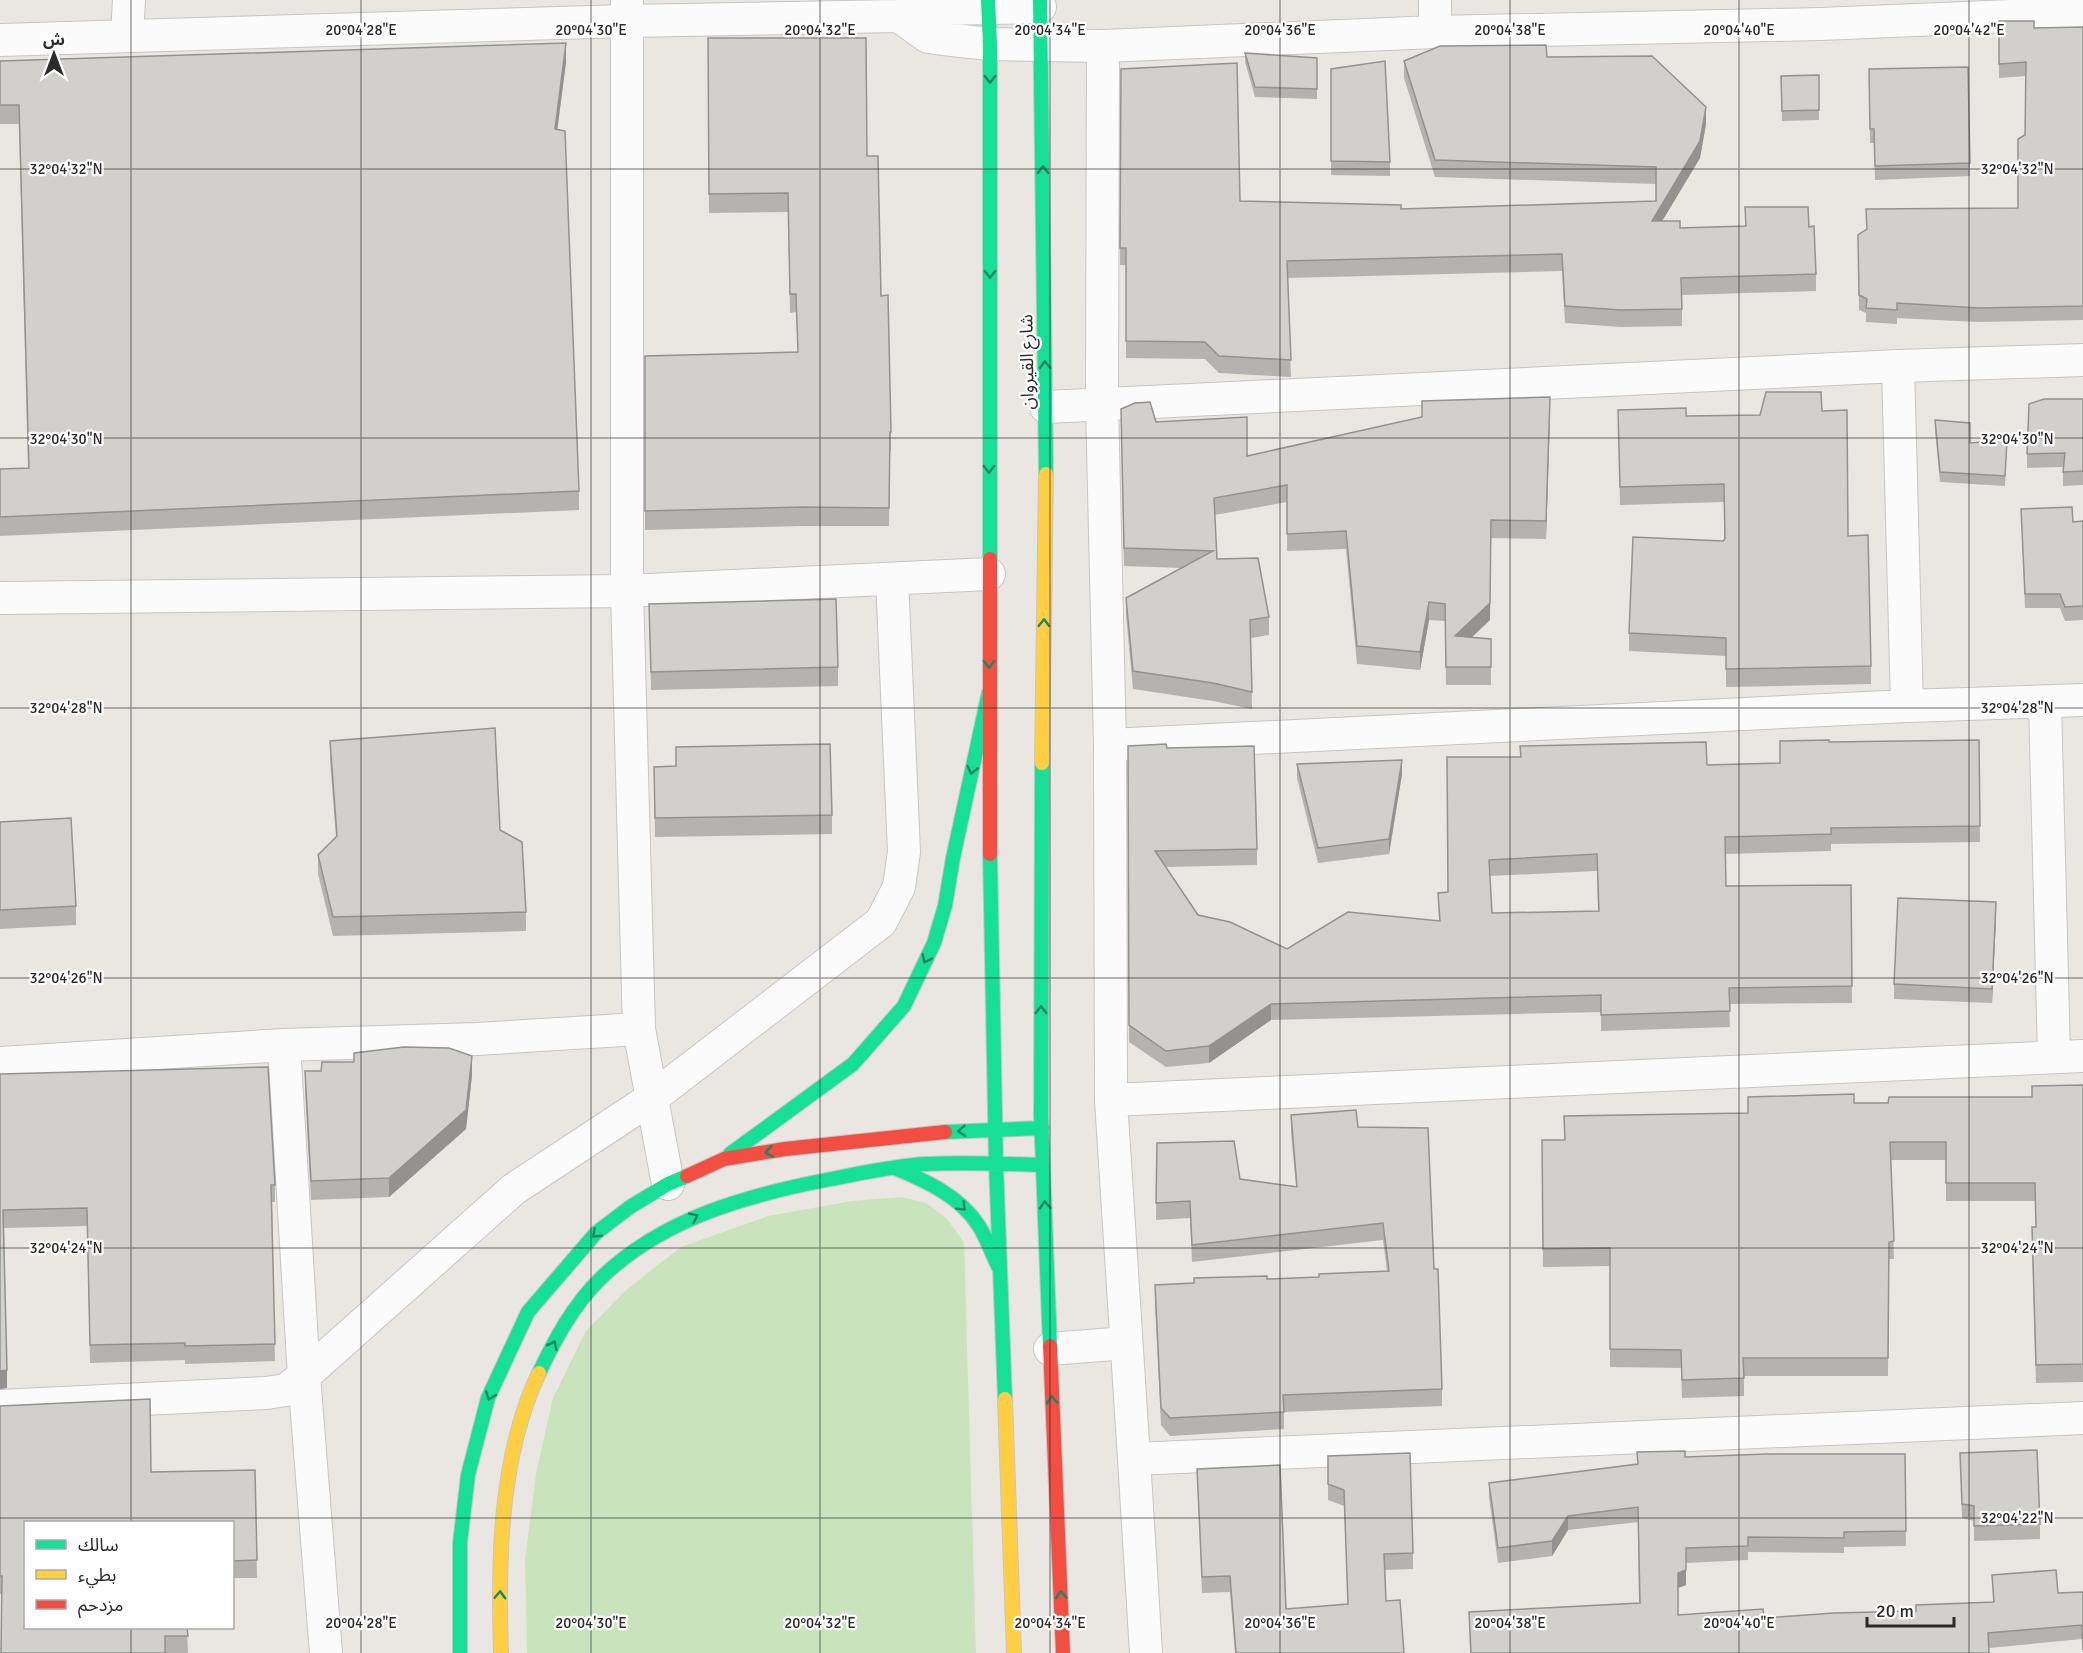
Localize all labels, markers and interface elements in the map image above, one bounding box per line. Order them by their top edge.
text: 20°04'28"E [325,21,397,39]
text: 20°04'30"E [555,21,627,39]
text: 20°04'32"E [784,21,856,39]
text: 20°04'34"E [1014,21,1086,39]
text: 20°04'36"E [1244,21,1316,39]
text: 20°04'38"E [1474,21,1546,39]
text: 20°04'40"E [1703,21,1775,39]
text: 20°04'42"E [1933,21,2005,39]
north arrow [24,24,84,84]
text: ش [43,30,65,50]
one-way arrow [984,75,996,84]
text: 32°04'32"N [29,160,103,178]
text: 32°04'32"N [1980,160,2054,178]
one-way arrow [1037,166,1049,175]
one-way arrow [984,270,996,279]
street label: شارع القيروان [1015,314,1042,410]
one-way arrow [1039,361,1051,370]
text: 32°04'30"N [29,430,103,448]
text: 32°04'30"N [1980,430,2054,448]
one-way arrow [983,465,995,474]
one-way arrow [1038,619,1050,628]
one-way arrow [983,660,995,669]
text: 32°04'28"N [29,699,103,717]
text: 32°04'28"N [1980,699,2054,717]
one-way arrow [966,765,979,775]
one-way arrow [922,953,934,964]
text: 32°04'26"N [29,969,103,987]
text: 32°04'26"N [1980,969,2054,987]
one-way arrow [1035,1005,1047,1014]
one-way arrow [958,1125,967,1138]
one-way arrow [764,1145,773,1157]
one-way arrow [955,1200,965,1211]
one-way arrow [1039,1200,1052,1209]
one-way arrow [688,1212,699,1224]
one-way arrow [592,1227,602,1238]
text: 32°04'24"N [29,1239,103,1257]
text: 32°04'24"N [1980,1239,2054,1257]
one-way arrow [546,1341,558,1352]
one-way arrow [485,1389,497,1400]
one-way arrow [1046,1395,1059,1404]
text: 32°04'22"N [1980,1509,2054,1527]
legend [24,1521,234,1629]
text: سالك [78,1534,119,1556]
text: بطيء [78,1564,116,1588]
one-way arrow [493,1590,506,1599]
one-way arrow [1054,1590,1067,1599]
scale bar [1867,1590,1954,1628]
text: مزدحم [78,1594,123,1618]
text: 20 m [1876,1600,1914,1622]
text: 20°04'28"E [325,1614,397,1632]
text: 20°04'30"E [555,1614,627,1632]
text: 20°04'32"E [784,1614,856,1632]
text: 20°04'34"E [1014,1614,1086,1632]
text: 20°04'36"E [1244,1614,1316,1632]
text: 20°04'38"E [1474,1614,1546,1632]
text: 20°04'40"E [1703,1614,1775,1632]

